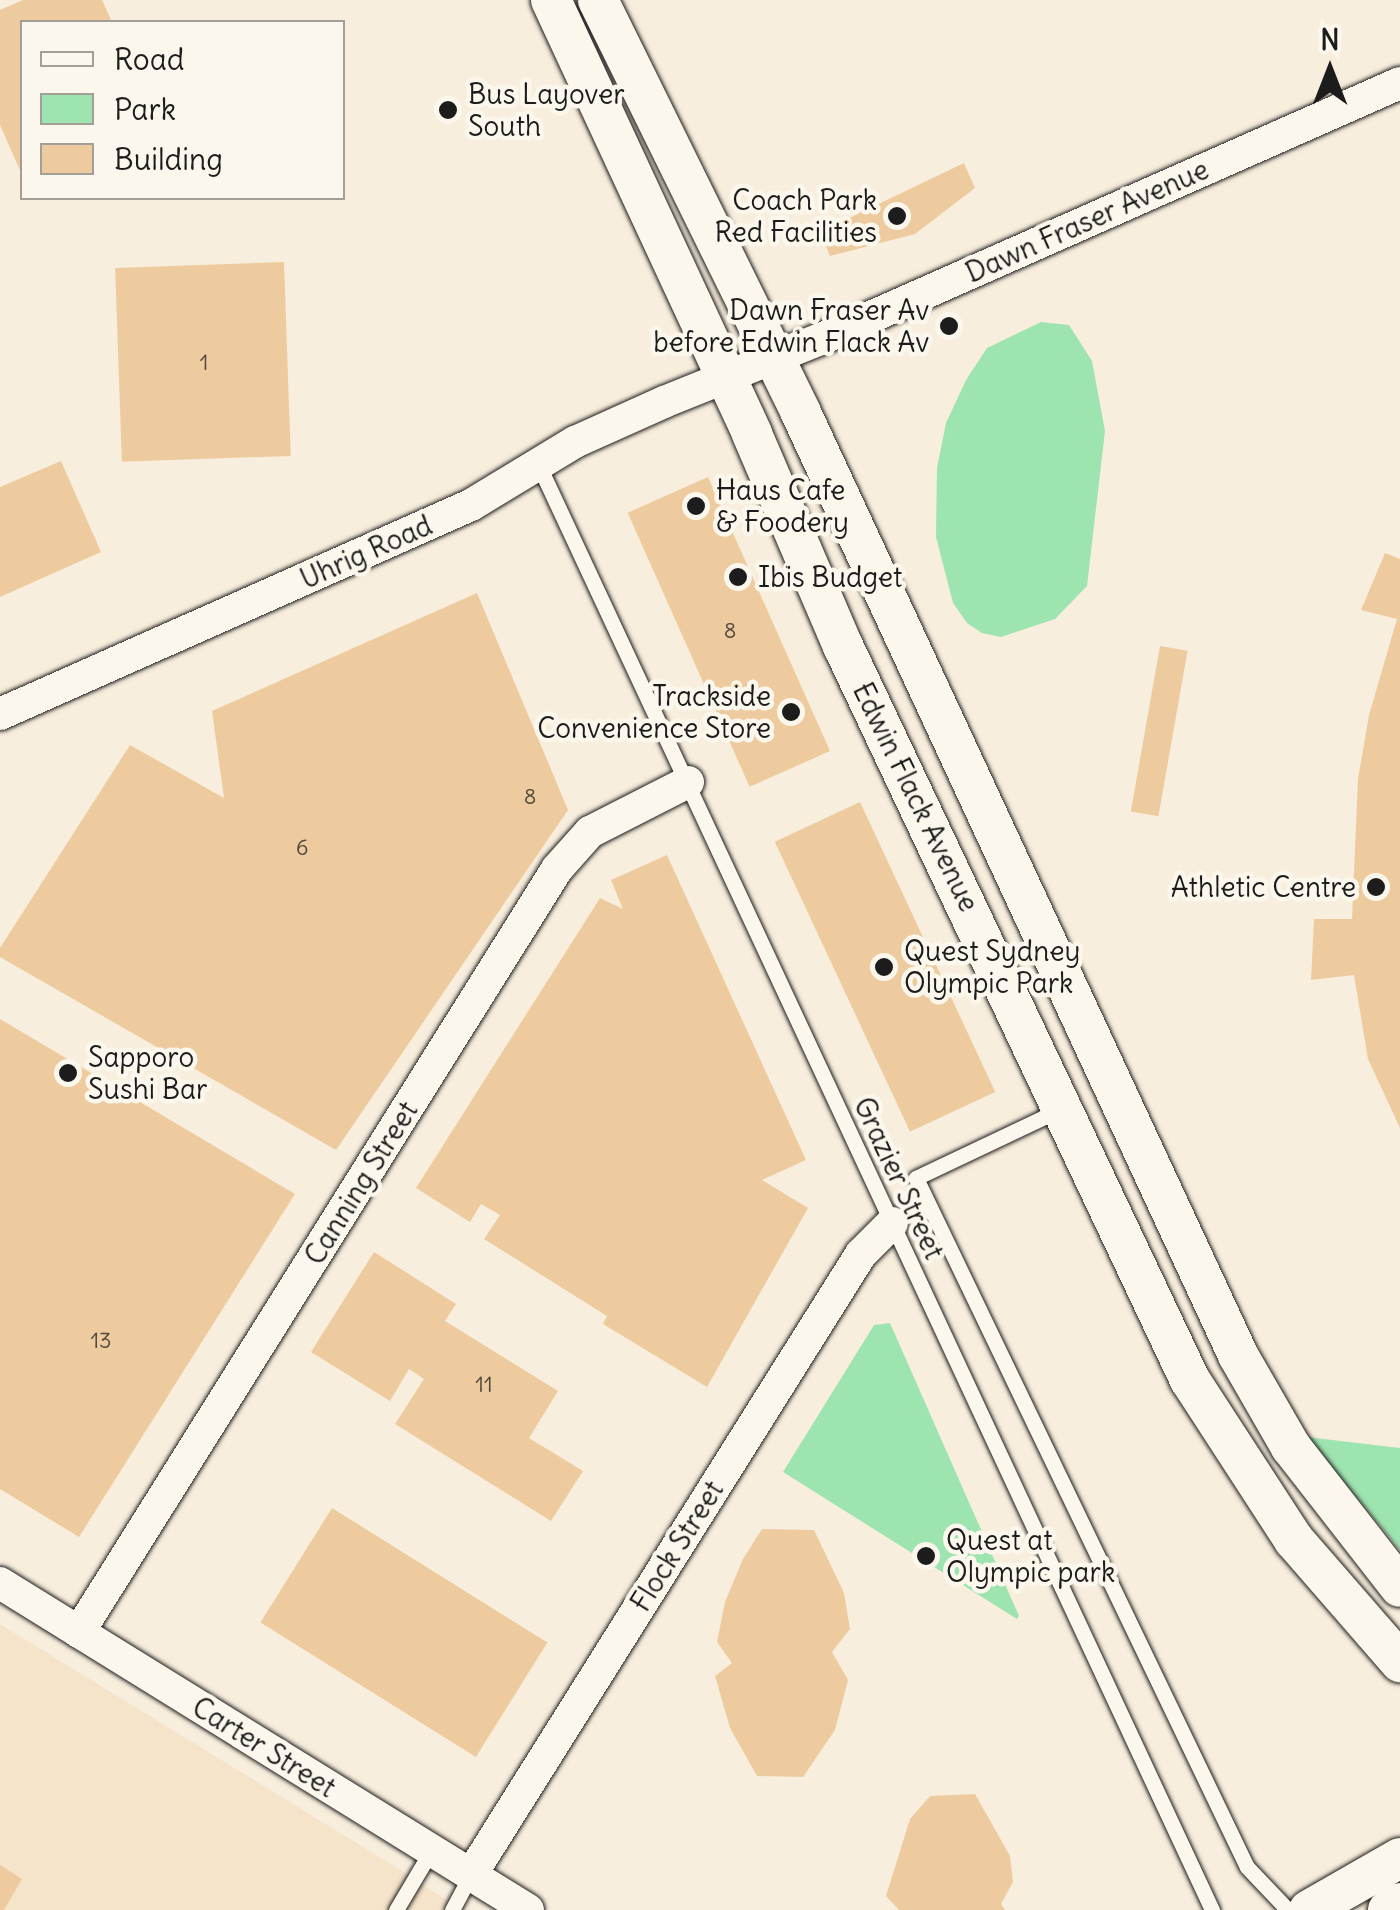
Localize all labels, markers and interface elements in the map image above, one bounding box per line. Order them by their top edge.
legend [20,20,345,200]
north arrow [1280,20,1380,120]
text: N [1320,22,1340,58]
text: Road [114,40,184,78]
place label: Bus Layover South [468,77,625,143]
text: Park [114,90,176,128]
marker: Bus Layover South [437,99,459,121]
text: Building [114,140,223,178]
street label: Dawn Fraser Avenue [960,152,1214,290]
place label: Coach Park Red Facilities [715,183,877,249]
marker: Coach Park Red Facilities [886,205,908,227]
place label: Dawn Fraser Av before Edwin Flack Av [653,293,929,359]
marker: Dawn Fraser Av before Edwin Flack Av [938,315,960,337]
house number: 1 [200,350,208,376]
place label: Haus Cafe & Foodery [716,473,849,539]
marker: Haus Cafe & Foodery [685,495,707,517]
street label: Uhrig Road [295,508,437,596]
place label: Ibis Budget [758,560,903,594]
marker: Ibis Budget [727,566,749,588]
house number: 8 [724,618,736,644]
street label: Edwin Flack Avenue [846,677,986,917]
place label: Trackside Convenience Store [537,679,771,745]
marker: Trackside Convenience Store [780,701,802,723]
house number: 8 [524,784,536,810]
house number: 6 [296,835,308,861]
place label: Athletic Centre [1171,870,1356,904]
marker: Athletic Centre [1365,876,1387,898]
place label: Quest Sydney Olympic Park [904,934,1080,1000]
marker: Quest Sydney Olympic Park [873,956,895,978]
place label: Sapporo Sushi Bar [88,1040,208,1106]
marker: Sapporo Sushi Bar [57,1062,79,1084]
street label: Grazier Street [847,1092,951,1264]
street label: Canning Street [297,1095,425,1271]
house number: 13 [90,1328,112,1354]
house number: 11 [475,1372,493,1398]
street label: Flock Street [624,1474,730,1618]
place label: Quest at Olympic park [946,1523,1115,1589]
marker: Quest at Olympic park [915,1545,937,1567]
street label: Carter Street [186,1690,342,1804]

